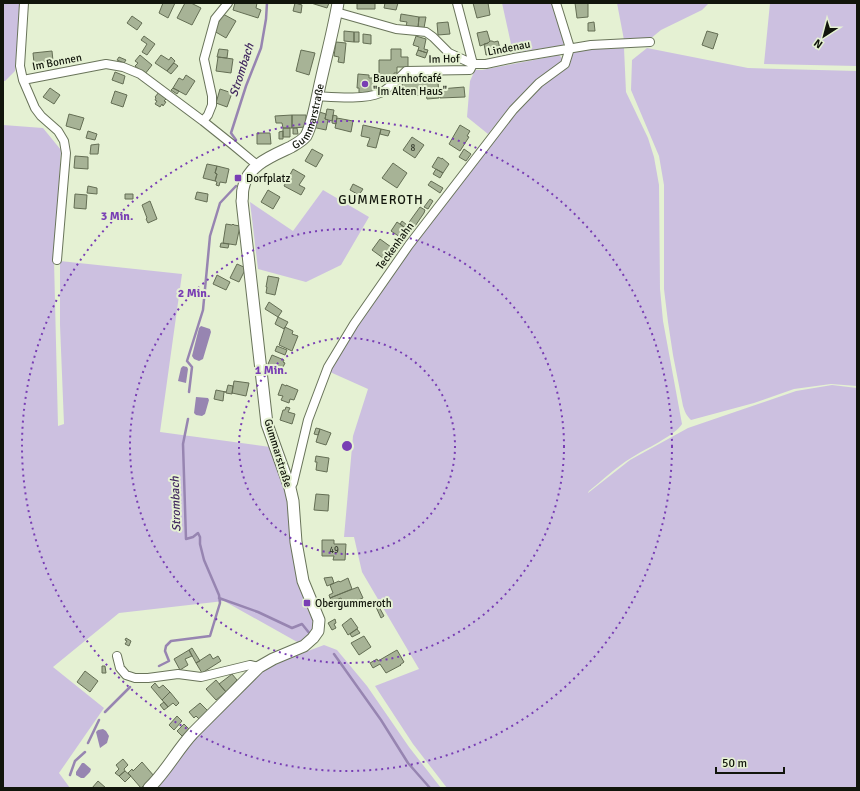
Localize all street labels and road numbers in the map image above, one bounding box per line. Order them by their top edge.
street label: Lindenau [486,37,532,59]
street label: Im Bonnen [31,51,83,73]
street label: Im Hof [428,52,461,66]
street label: Gummarstraße [289,82,326,152]
street label: Teckenhahn [373,220,417,272]
street label: Gummarstraße [261,417,295,489]

